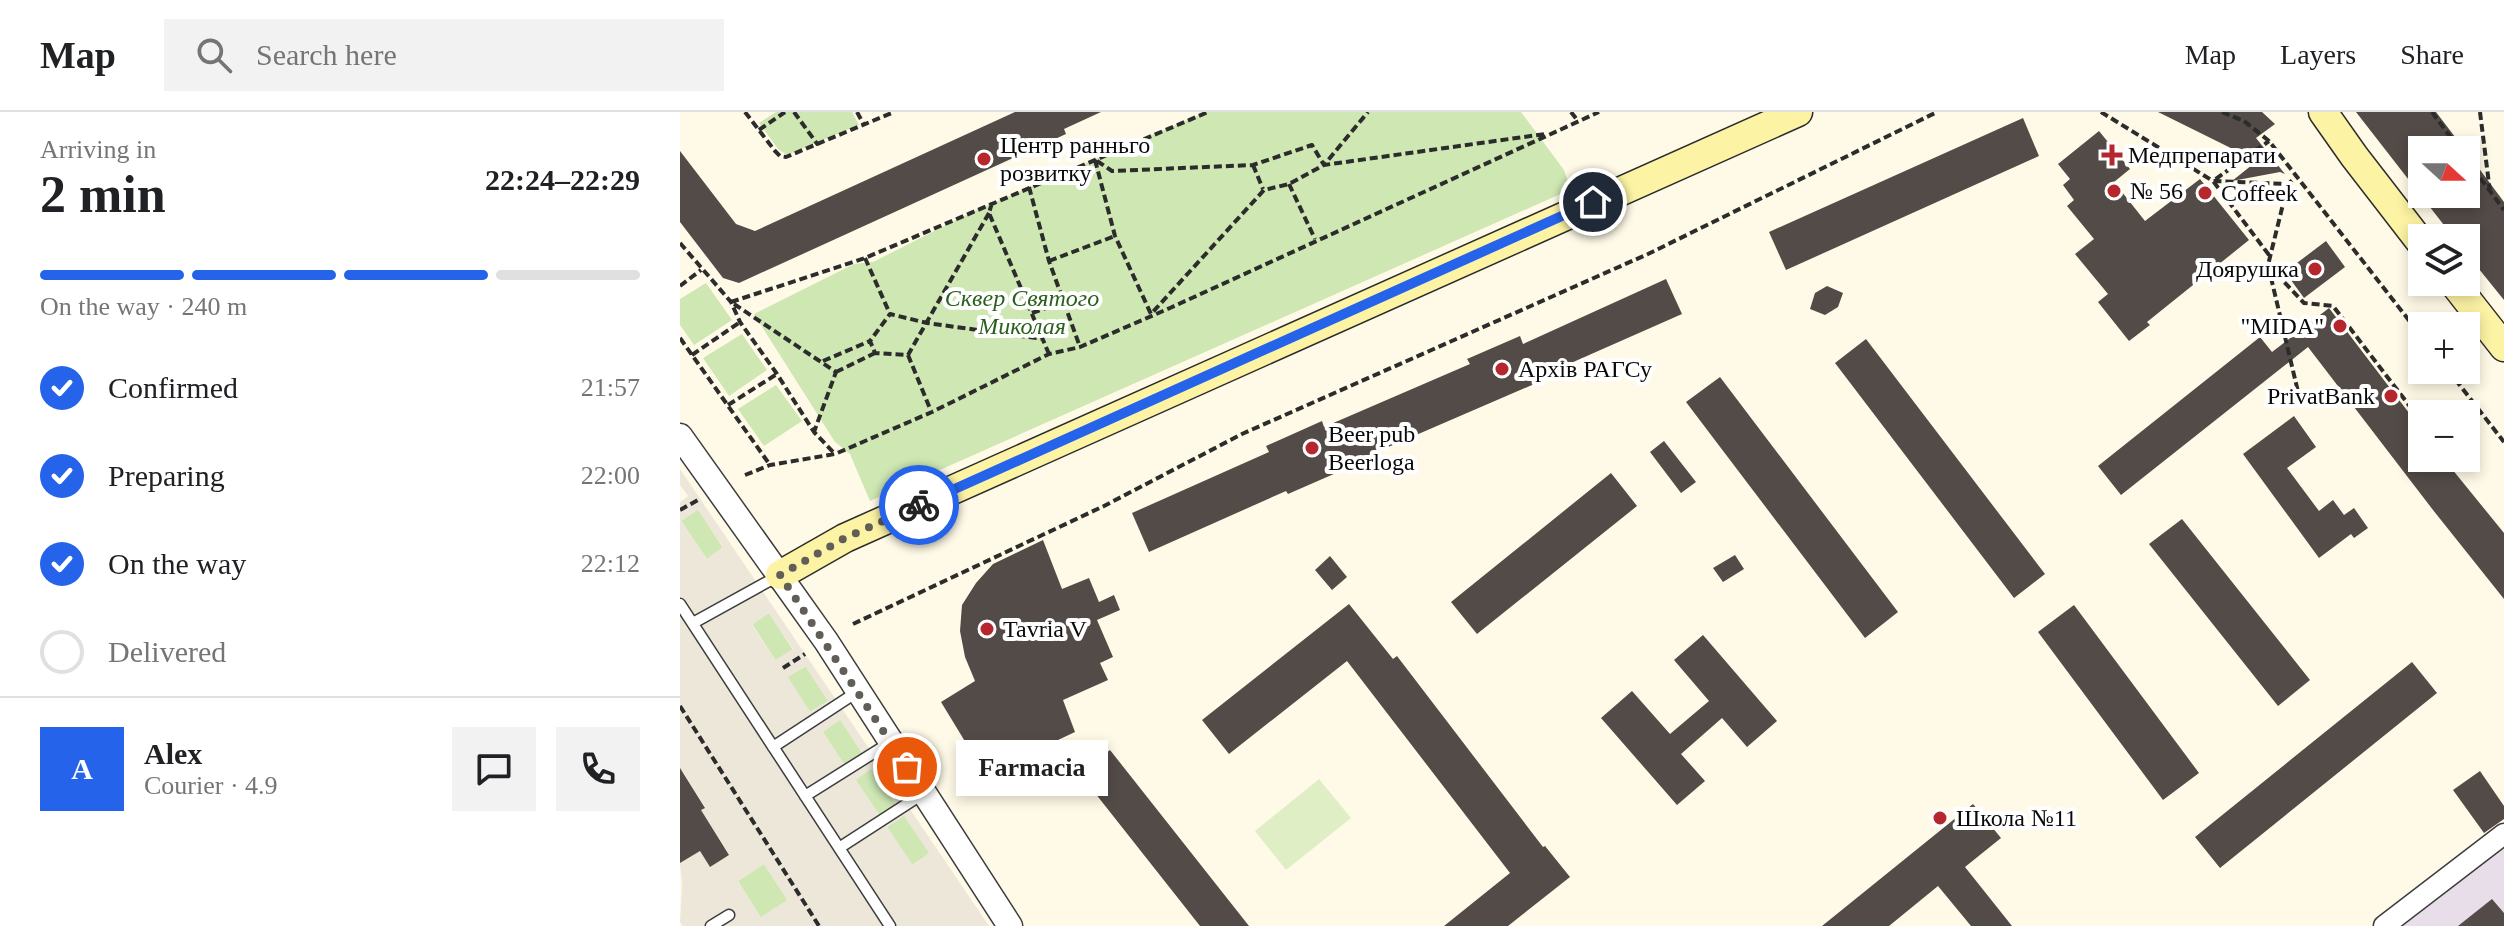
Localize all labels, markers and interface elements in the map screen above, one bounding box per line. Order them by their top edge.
search box [164,19,724,91]
icon: search [192,33,236,77]
text: Map [40,34,116,76]
text: Search here [256,38,397,71]
text: Map [2185,39,2236,70]
text: Layers [2280,39,2356,70]
text: Share [2400,39,2464,70]
place label: Центр ранньго розвитку [1000,132,1150,186]
text: Arriving in [40,135,156,164]
north arrow [2408,136,2480,208]
map controls [2408,136,2480,472]
place label: Медпрепарати [2128,142,2276,168]
marker: Медпрепарати [2103,146,2121,164]
marker: Центр ранньго розвитку [975,150,993,168]
text: 22:24–22:29 [485,163,640,196]
text: 2 min [40,166,166,223]
pin [1559,168,1627,236]
place label: № 56 [2130,178,2183,204]
icon: home [1571,180,1615,224]
place label: Coffeek [2221,180,2298,206]
marker: № 56 [2105,182,2123,200]
marker: Coffeek [2196,184,2214,202]
button: layers [2408,224,2480,296]
place label: Доярушка [2196,256,2299,282]
marker: Доярушка [2306,260,2324,278]
park label: Сквер Святого Миколая [945,285,1099,339]
text: On the way · 240 m [40,292,247,321]
button: + [2408,312,2480,384]
place label: "MIDA" [2240,313,2324,339]
marker: "MIDA" [2331,317,2349,335]
place label: Архів РАГСу [1518,356,1652,382]
marker: Архів РАГСу [1493,360,1511,378]
icon: check [40,366,84,410]
text: Confirmed [108,371,238,404]
text: 21:57 [581,373,640,402]
place label: PrivatBank [2267,383,2375,409]
marker: PrivatBank [2382,387,2400,405]
button: − [2408,400,2480,472]
place label: Beer pub Beerloga [1328,421,1415,475]
marker: Beer pub Beerloga [1303,439,1321,457]
icon: check [40,454,84,498]
text: Preparing [108,459,225,492]
text: 22:00 [581,461,640,490]
courier [879,465,959,545]
icon: bike [897,483,941,527]
icon: check [40,542,84,586]
text: On the way [108,547,246,580]
text: 22:12 [581,549,640,578]
place label: Tavria V [1003,616,1088,642]
marker: Tavria V [978,620,996,638]
text: Delivered [108,635,226,668]
button: chat [452,727,536,811]
button: phone [556,727,640,811]
pin [873,733,941,801]
text: Alex [144,737,202,770]
callout: Farmacia [955,739,1107,795]
icon: bag [885,745,929,789]
text: A [71,752,93,785]
text: Farmacia [979,753,1085,782]
text: Courier · 4.9 [144,771,278,800]
place label: Школа №11 [1956,805,2077,831]
marker: Школа №11 [1931,809,1949,827]

